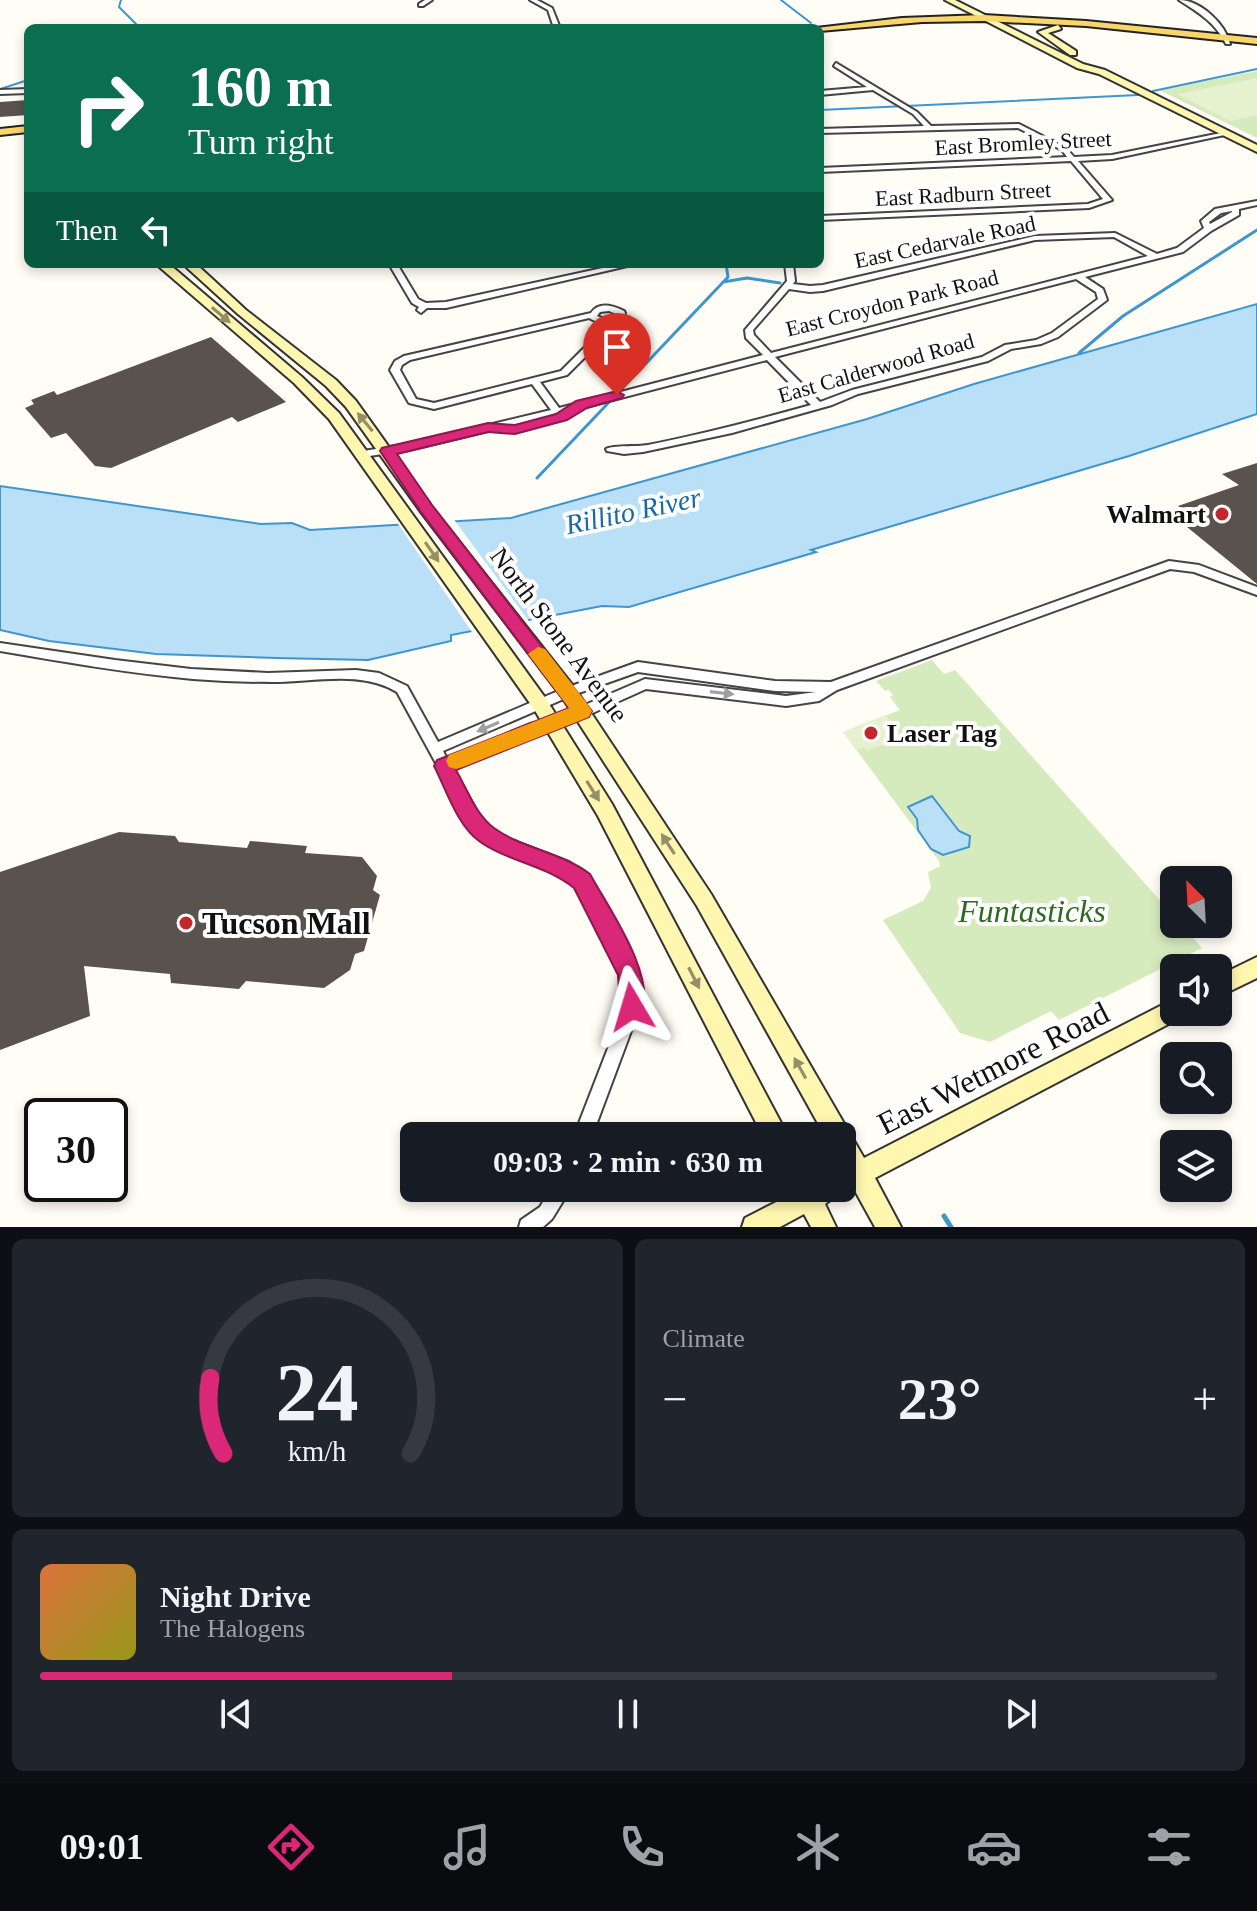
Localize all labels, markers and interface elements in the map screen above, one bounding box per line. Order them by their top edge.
icon: right [56,56,160,160]
text: 160 m [188,56,333,118]
text: Turn right [188,122,334,162]
street label: East Bromley Street [934,126,1112,160]
street label: East Radburn Street [874,177,1052,211]
icon: left [134,208,178,252]
street label: East Cedarvale Road [852,211,1038,273]
text: Then [56,213,118,246]
street label: East Croydon Park Road [783,264,1001,342]
one-way arrow [212,305,231,323]
pin [583,313,651,395]
icon: arrive [595,325,639,369]
street label: East Calderwood Road [775,328,977,408]
one-way arrow [358,412,374,432]
water label: Rillito River [561,482,704,541]
place label: Walmart [1106,500,1206,529]
marker: Walmart [1213,505,1231,523]
one-way arrow [424,542,439,563]
street label: North Stone Avenue [484,542,634,728]
one-way arrow [710,687,735,700]
place label: Laser Tag [887,719,997,748]
one-way arrow [476,721,499,734]
marker: Laser Tag [862,724,880,742]
one-way arrow [586,780,600,802]
one-way arrow [661,833,675,855]
north arrow [1160,866,1232,938]
map controls [1160,866,1232,1202]
park label: Funtasticks [957,893,1106,929]
place label: Tucson Mall [202,905,371,941]
marker: Tucson Mall [177,914,195,932]
button: sound [1160,954,1232,1026]
position arrow [590,965,674,1049]
one-way arrow [687,967,701,989]
street label: East Wetmore Road [871,994,1115,1142]
button: search [1160,1042,1232,1114]
one-way arrow [793,1057,807,1079]
speed limit sign: 30 [24,1098,128,1202]
button: layers [1160,1130,1232,1202]
text: 09:03 · 2 min · 630 m [493,1145,763,1178]
text: Climate [663,1324,745,1353]
text: 24 [276,1346,359,1438]
text: 23° [898,1366,982,1432]
text: − [663,1375,687,1424]
text: + [1192,1375,1217,1424]
text: km/h [288,1436,347,1467]
text: Night Drive [160,1580,311,1613]
text: The Halogens [160,1614,305,1643]
icon: previous [214,1692,258,1736]
icon: pause [606,1692,650,1736]
icon: next [999,1692,1043,1736]
icon: directions [263,1819,319,1875]
icon: music [439,1819,495,1875]
icon: phone [614,1819,670,1875]
icon: climate [790,1819,846,1875]
icon: car [966,1819,1022,1875]
icon: filters [1141,1819,1197,1875]
text: 09:01 [60,1827,144,1867]

